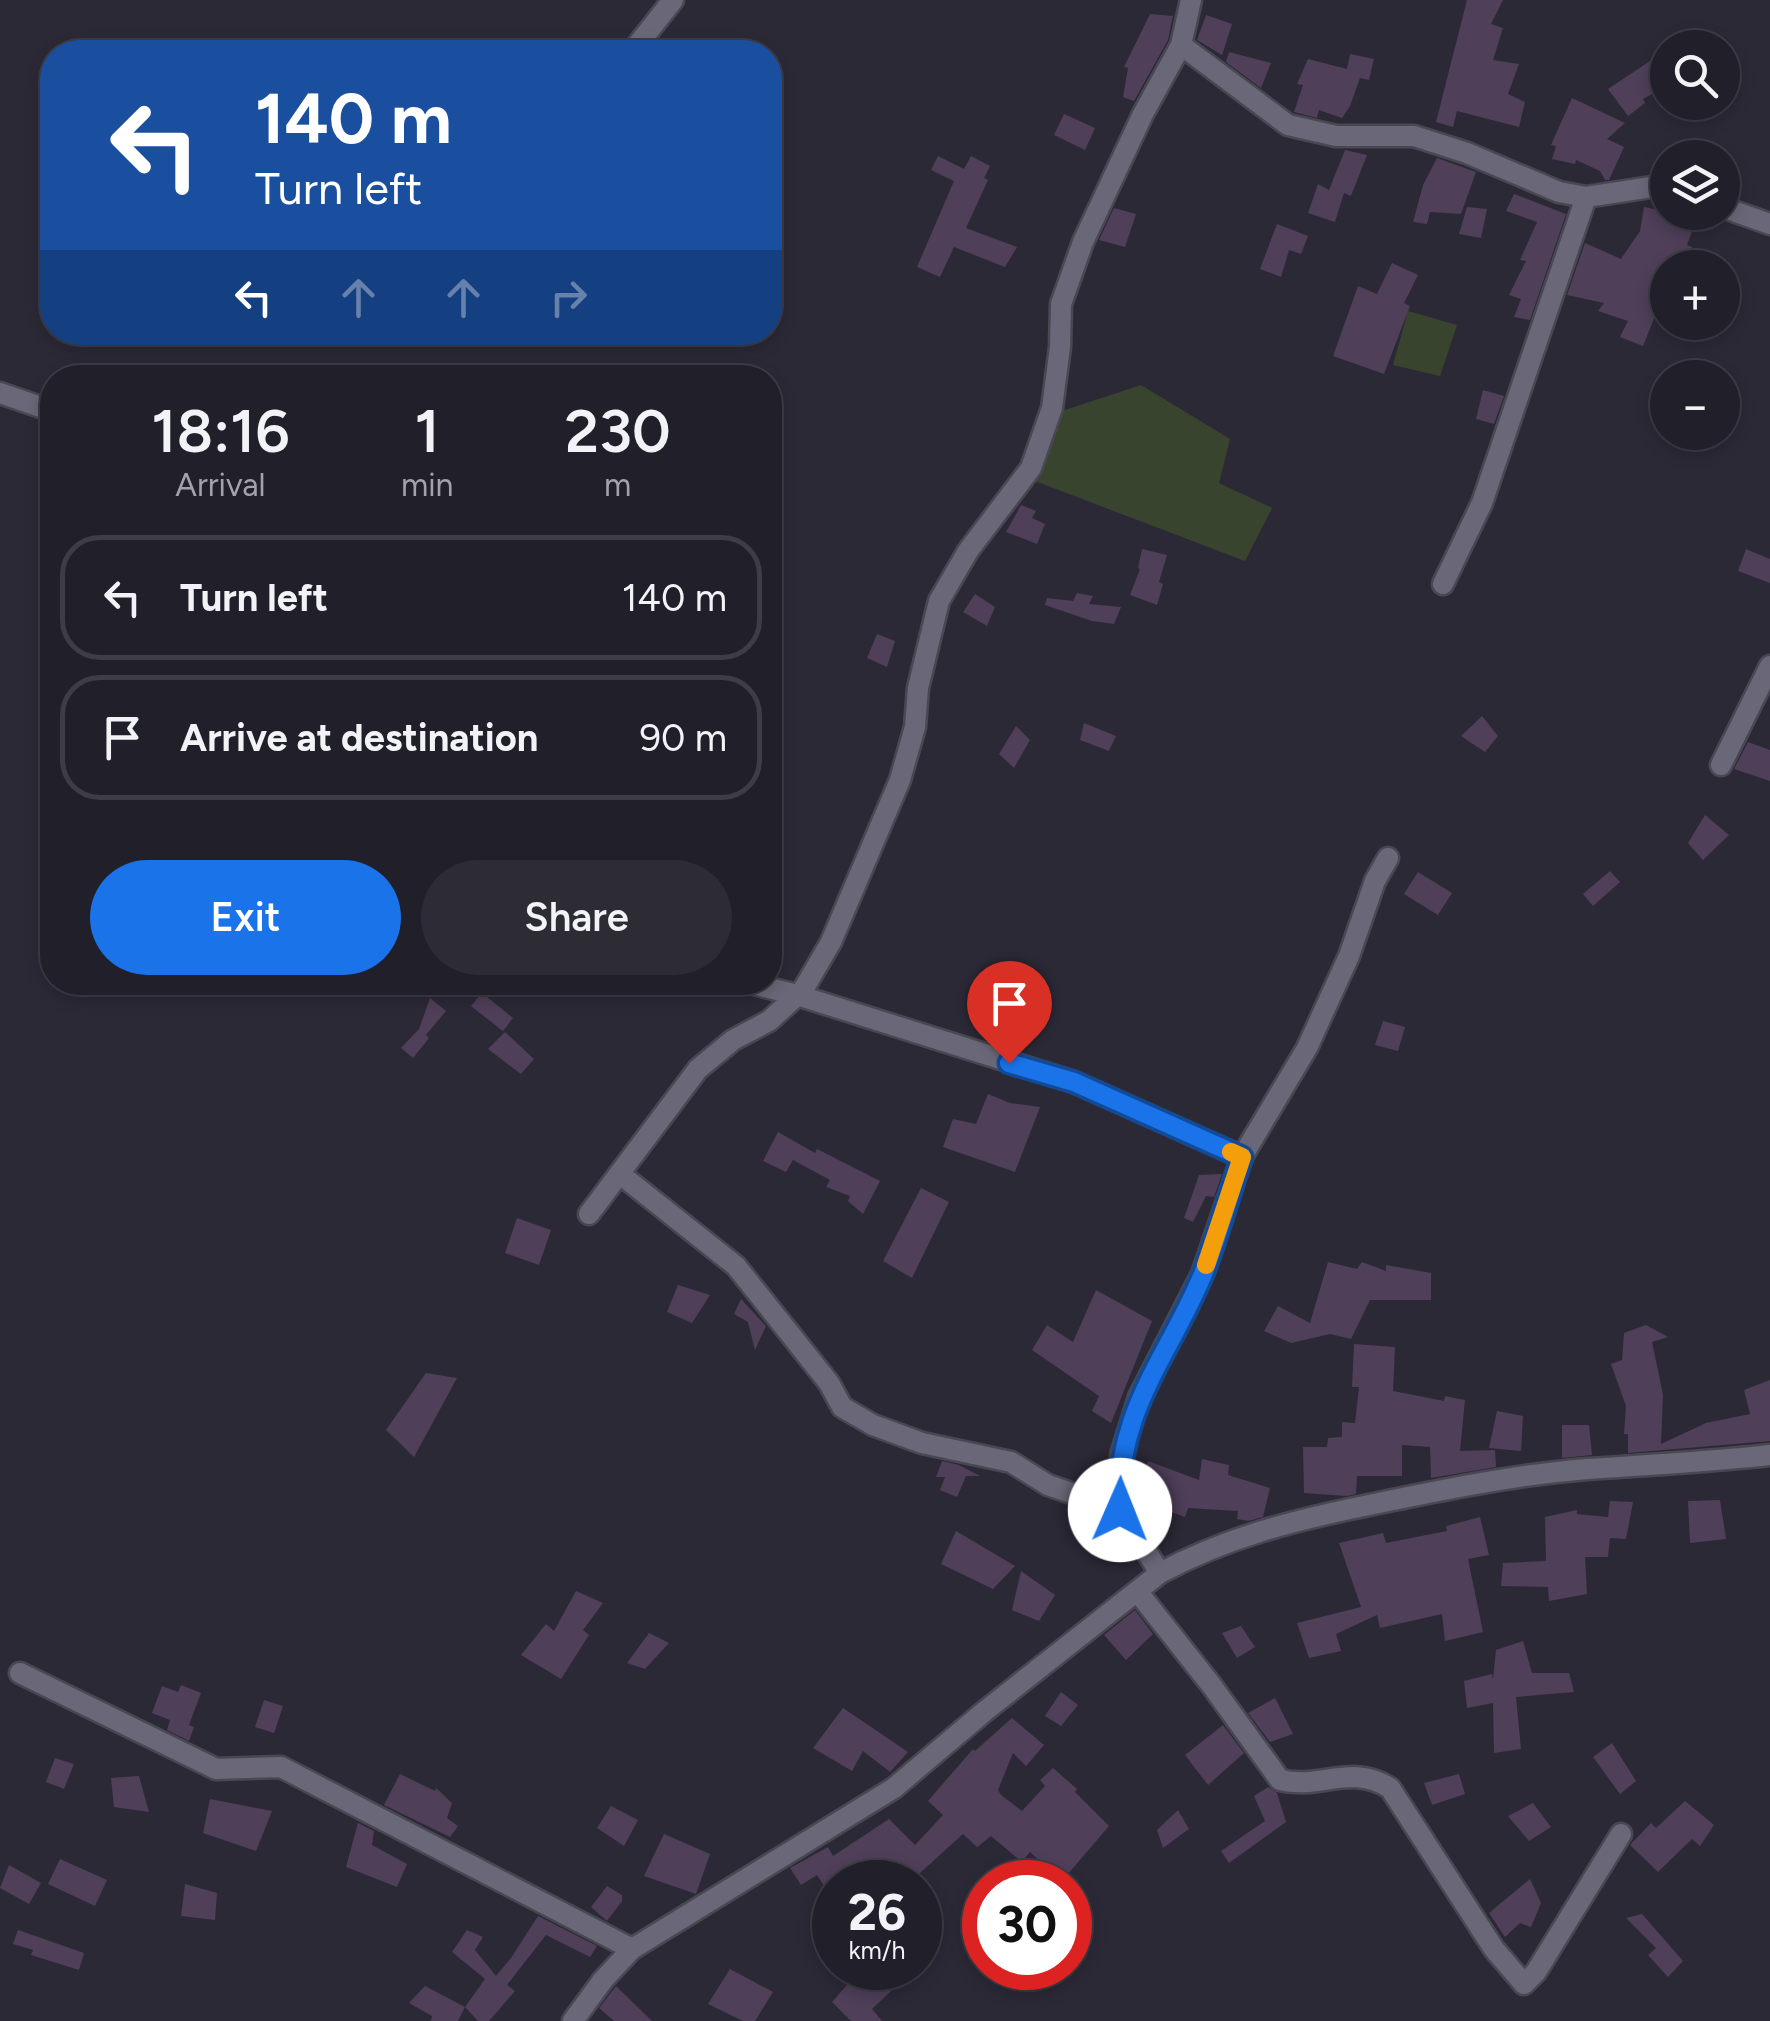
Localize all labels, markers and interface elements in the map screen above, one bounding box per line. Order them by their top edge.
map controls [1650,30,1740,450]
button: search [1650,30,1740,120]
text: 140 m [255,76,452,161]
icon: left [90,80,220,210]
button: layers [1650,140,1740,230]
text: Turn left [255,161,422,215]
button: + [1650,250,1740,340]
icon: left [226,270,281,325]
icon: ahead [331,270,386,325]
icon: ahead [436,270,491,325]
icon: right [541,270,596,325]
button: − [1650,360,1740,450]
text: 18:16 [151,395,290,467]
text: 1 [415,395,440,467]
text: 230 [565,395,671,467]
text: Arrival [175,466,266,504]
text: min [401,466,453,504]
text: m [604,466,631,504]
icon: left [95,570,150,625]
text: Turn left [180,575,328,621]
text: 140 m [622,575,727,621]
icon: arrive [95,710,150,765]
text: Arrive at destination [180,715,538,761]
text: 90 m [639,715,727,761]
button: Exit [90,860,401,975]
button: Share [421,860,732,975]
pin [967,961,1052,1064]
icon: arrive [982,976,1037,1031]
position arrow [1068,1458,1172,1562]
speed limit sign: 30 [962,1860,1092,1990]
text: 26 [848,1882,906,1943]
text: km/h [848,1935,906,1965]

